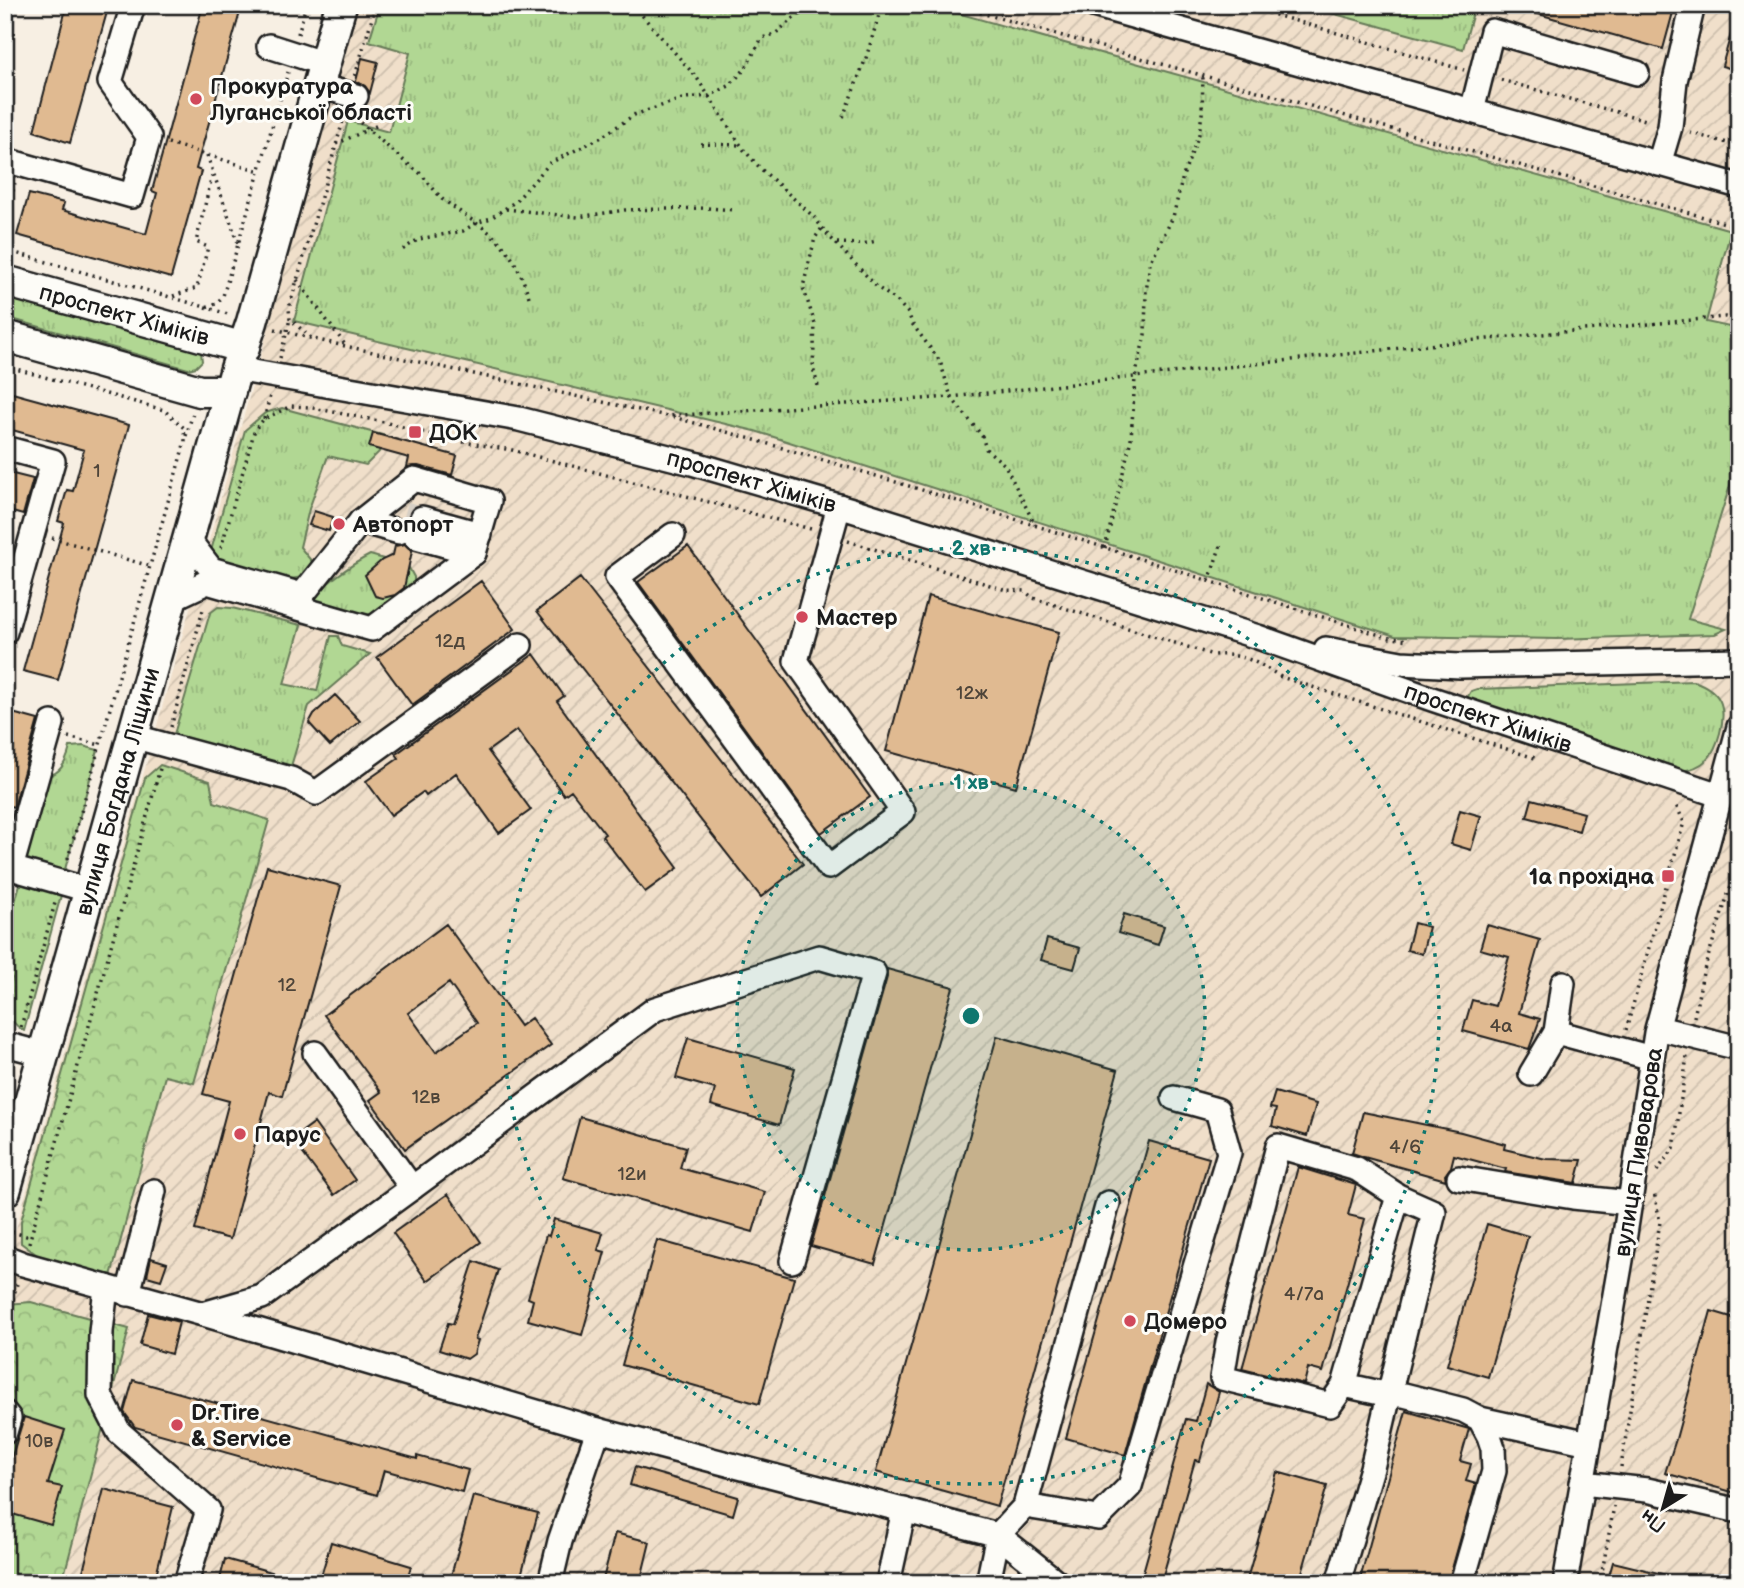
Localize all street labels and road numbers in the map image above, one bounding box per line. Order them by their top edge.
street label: проспект Хіміків [36,278,212,353]
street label: проспект Хіміків [664,444,839,520]
street label: вулиця Богдана Ліщини [70,665,166,919]
street label: проспект Хіміків [1400,677,1575,760]
street label: вулиця Пивоварова [1609,1045,1669,1259]

